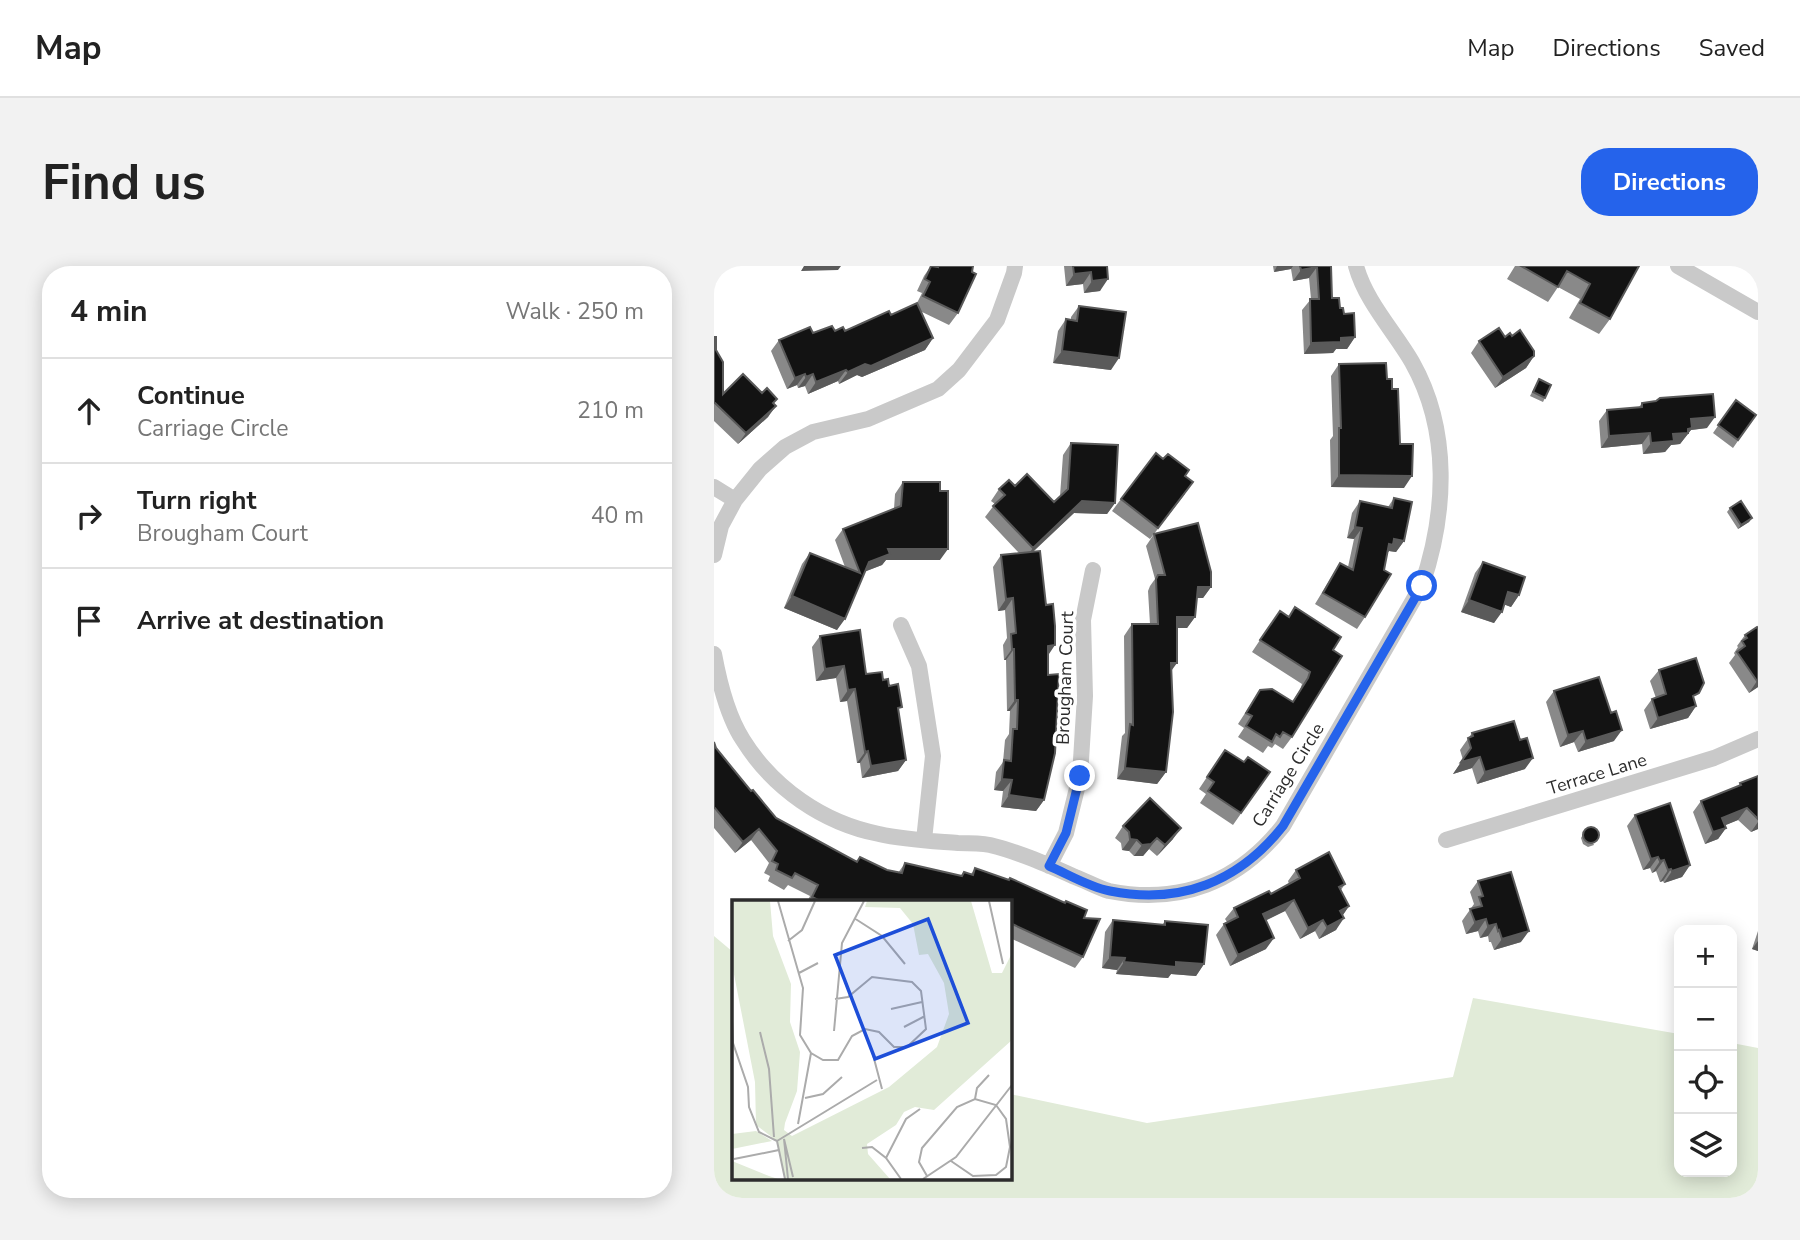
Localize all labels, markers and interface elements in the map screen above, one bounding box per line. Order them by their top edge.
text: Map [35,26,102,71]
text: Map [1467,32,1514,64]
text: Directions [1552,32,1661,64]
text: Saved [1699,32,1765,64]
button: Directions [1581,148,1758,216]
text: Find us [42,149,206,216]
text: 4 min [70,291,148,332]
text: Walk · 250 m [505,296,644,327]
text: Continue [137,378,245,413]
icon: ahead [70,392,108,430]
text: 210 m [577,395,644,426]
text: Carriage Circle [137,413,288,444]
text: Turn right [137,483,256,518]
icon: right [70,497,108,535]
text: 40 m [591,500,644,531]
text: Brougham Court [137,518,308,549]
route start [1406,570,1437,601]
icon: arrive [70,602,108,640]
text: Arrive at destination [137,603,384,638]
street label: Brougham Court [1051,610,1079,745]
street label: Carriage Circle [1246,718,1330,832]
street label: Terrace Lane [1544,747,1650,801]
route end [1064,760,1095,791]
inset map [732,900,1012,1180]
map controls [1674,925,1737,1177]
button: + [1674,925,1737,988]
button: − [1674,988,1737,1051]
button: locate [1674,1051,1737,1114]
button: layers [1674,1114,1737,1177]

